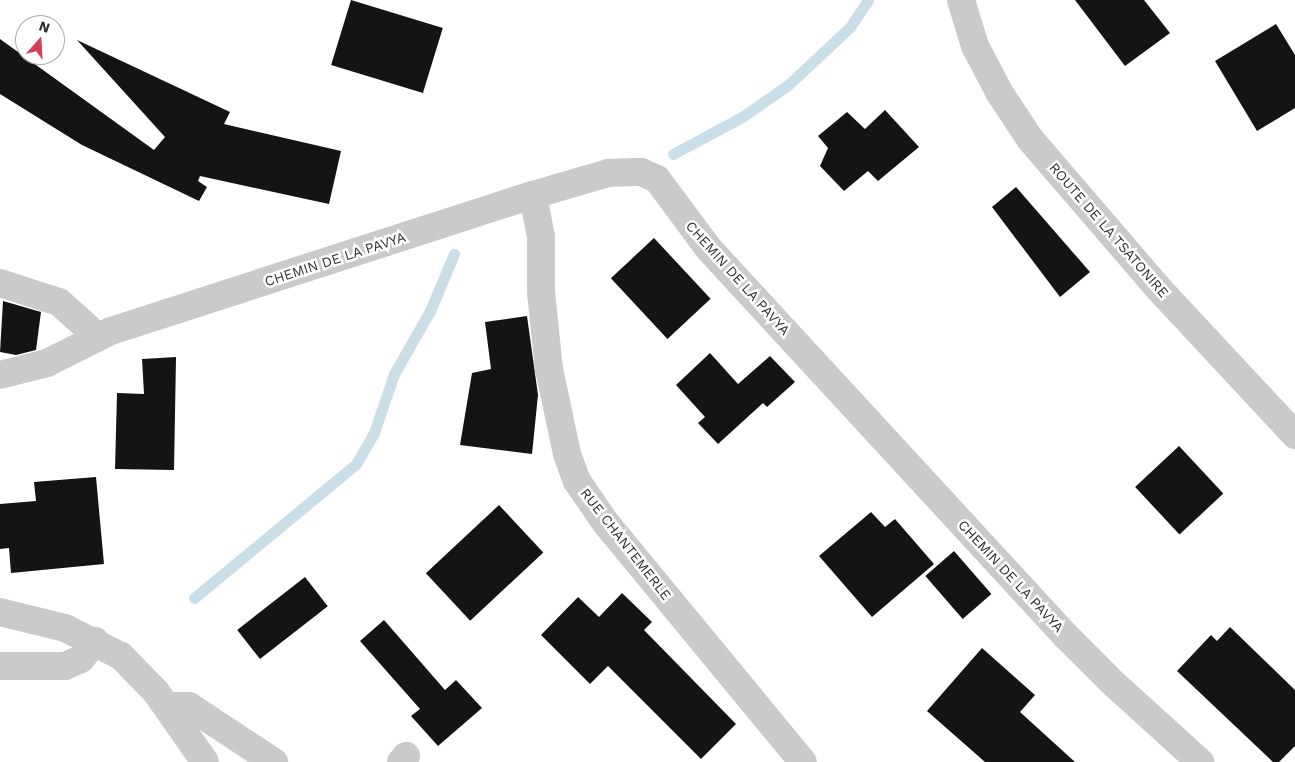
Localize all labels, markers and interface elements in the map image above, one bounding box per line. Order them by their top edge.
north arrow [15,15,65,65]
text: N [37,18,52,36]
street label: ROUTE DE LA TSATONIRE [1046,159,1172,301]
street label: CHEMIN DE LA PAVYA [682,217,794,339]
street label: CHEMIN DE LA PAVYA [262,228,408,290]
street label: RUE CHANTEMERLE [577,485,675,603]
street label: CHEMIN DE LA PAVYA [954,516,1068,636]

